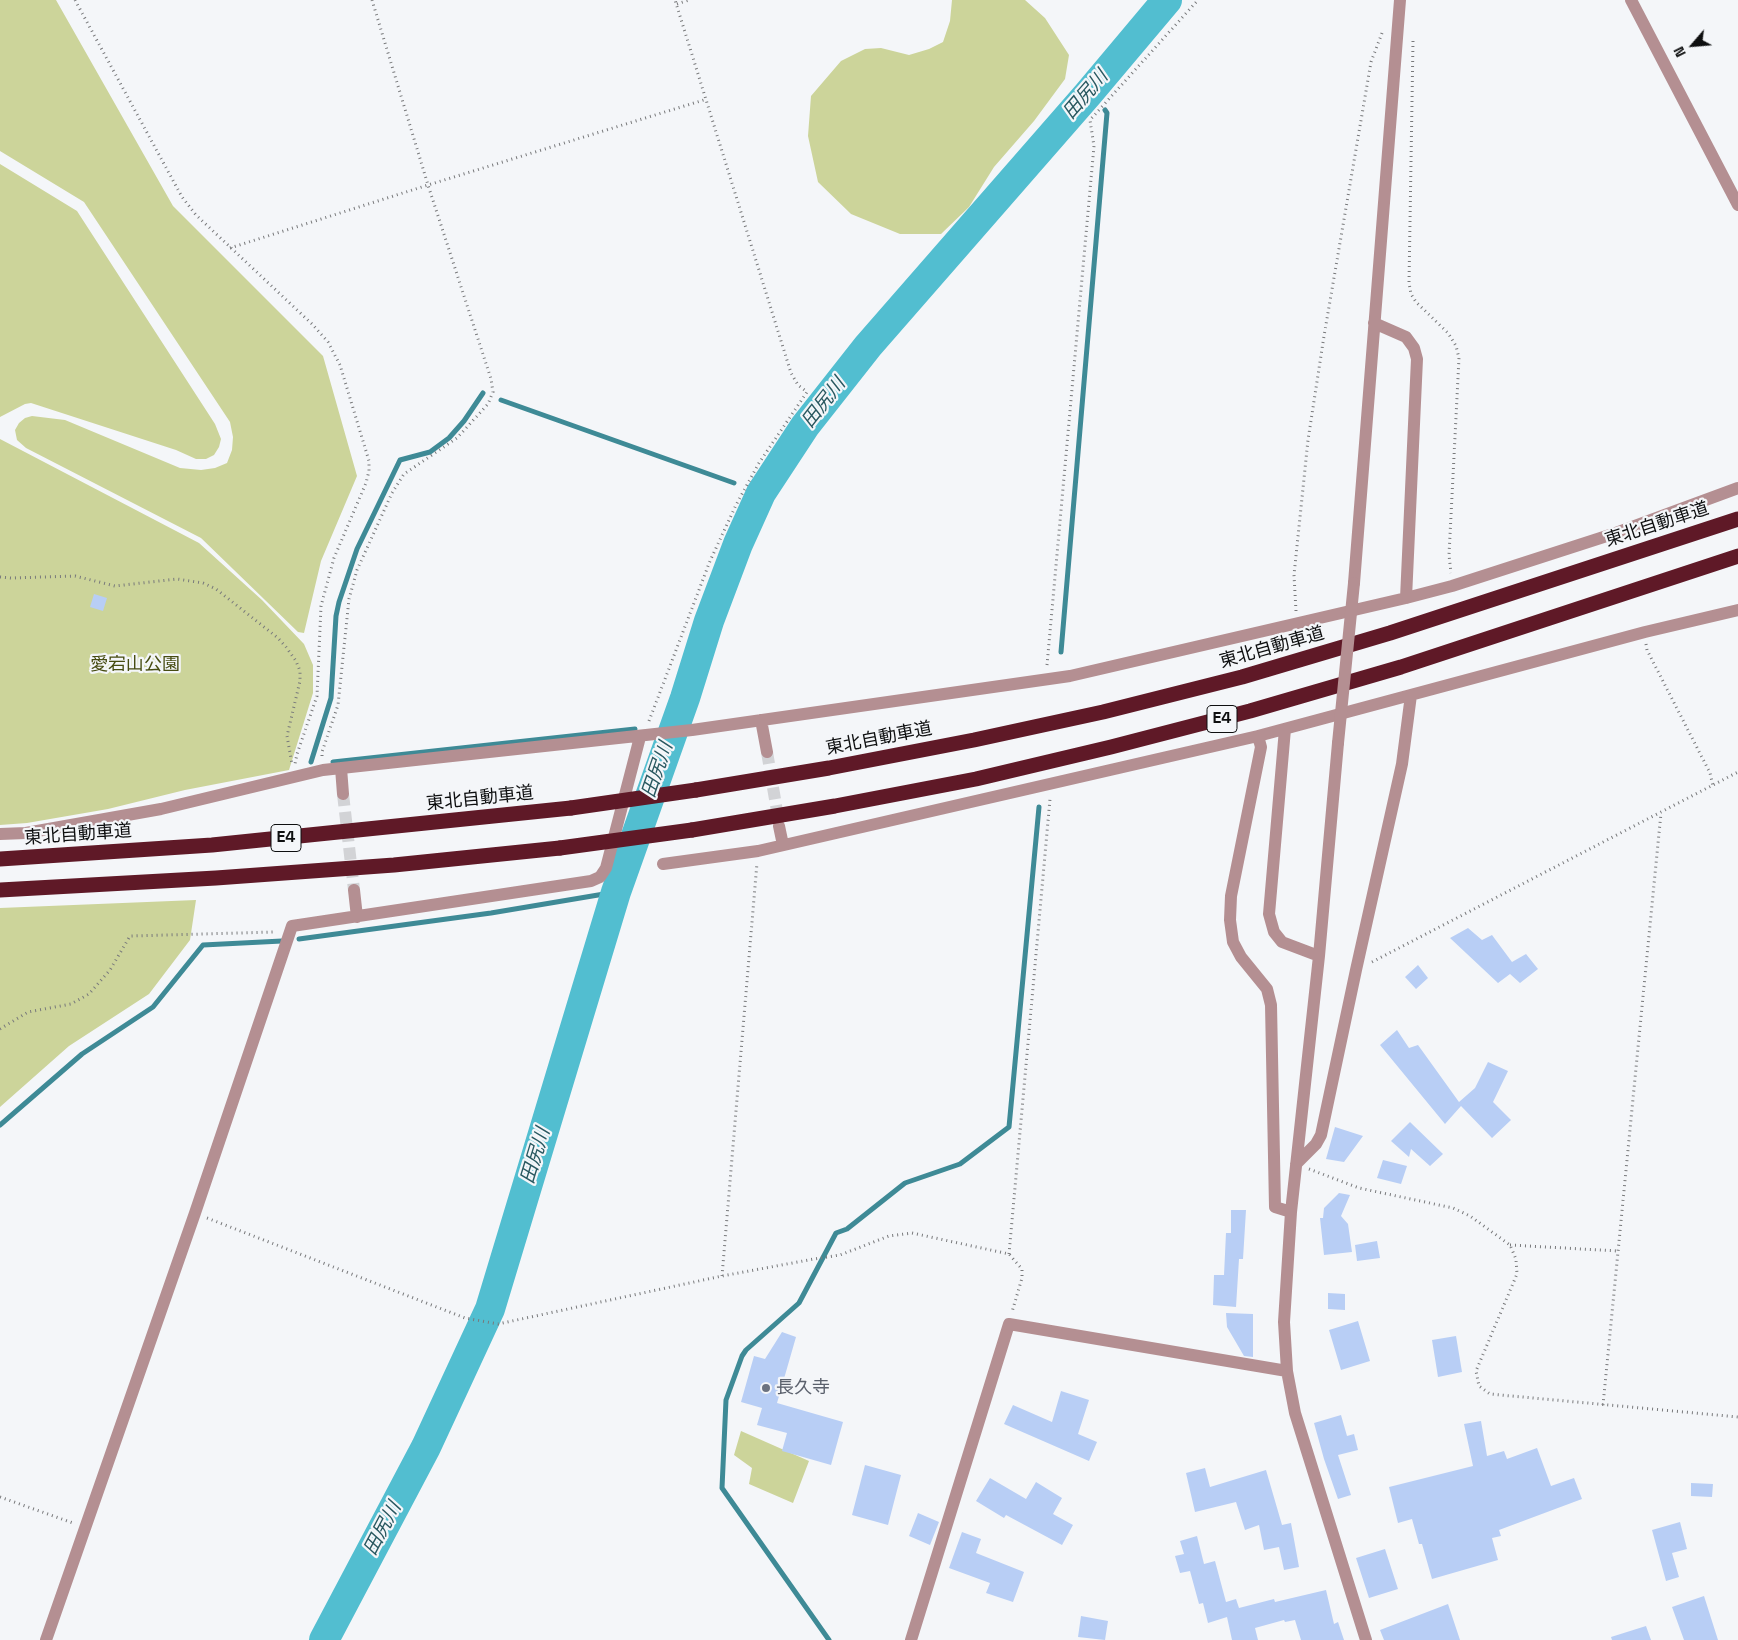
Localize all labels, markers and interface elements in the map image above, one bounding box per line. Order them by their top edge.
north arrow [1668,20,1718,70]
text: N [1669,44,1690,60]
water label: 田尻川 [1059,66,1113,124]
water label: 田尻川 [797,374,851,432]
street label: 東北自動車道 [1602,498,1712,552]
street label: 東北自動車道 [1217,623,1327,673]
park label: 愛宕山公園 [90,654,180,676]
road number: E4 [1207,706,1237,732]
street label: 東北自動車道 [824,718,934,760]
water label: 田尻川 [638,739,678,801]
street label: 東北自動車道 [425,783,535,815]
street label: 東北自動車道 [23,820,133,850]
road number: E4 [271,824,301,851]
water label: 田尻川 [517,1125,555,1187]
place label: 長久寺 [776,1377,830,1399]
marker: 長久寺 [760,1382,772,1394]
water label: 田尻川 [360,1498,406,1560]

